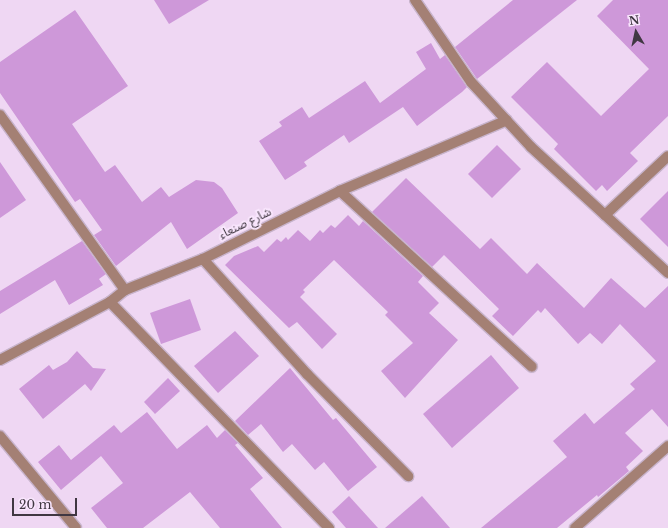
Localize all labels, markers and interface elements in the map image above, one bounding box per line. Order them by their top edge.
north arrow [616,12,656,52]
text: N [628,12,640,28]
street label: شارع صنعاء [216,204,274,242]
scale bar [14,490,79,516]
text: 20 m [19,497,51,512]

